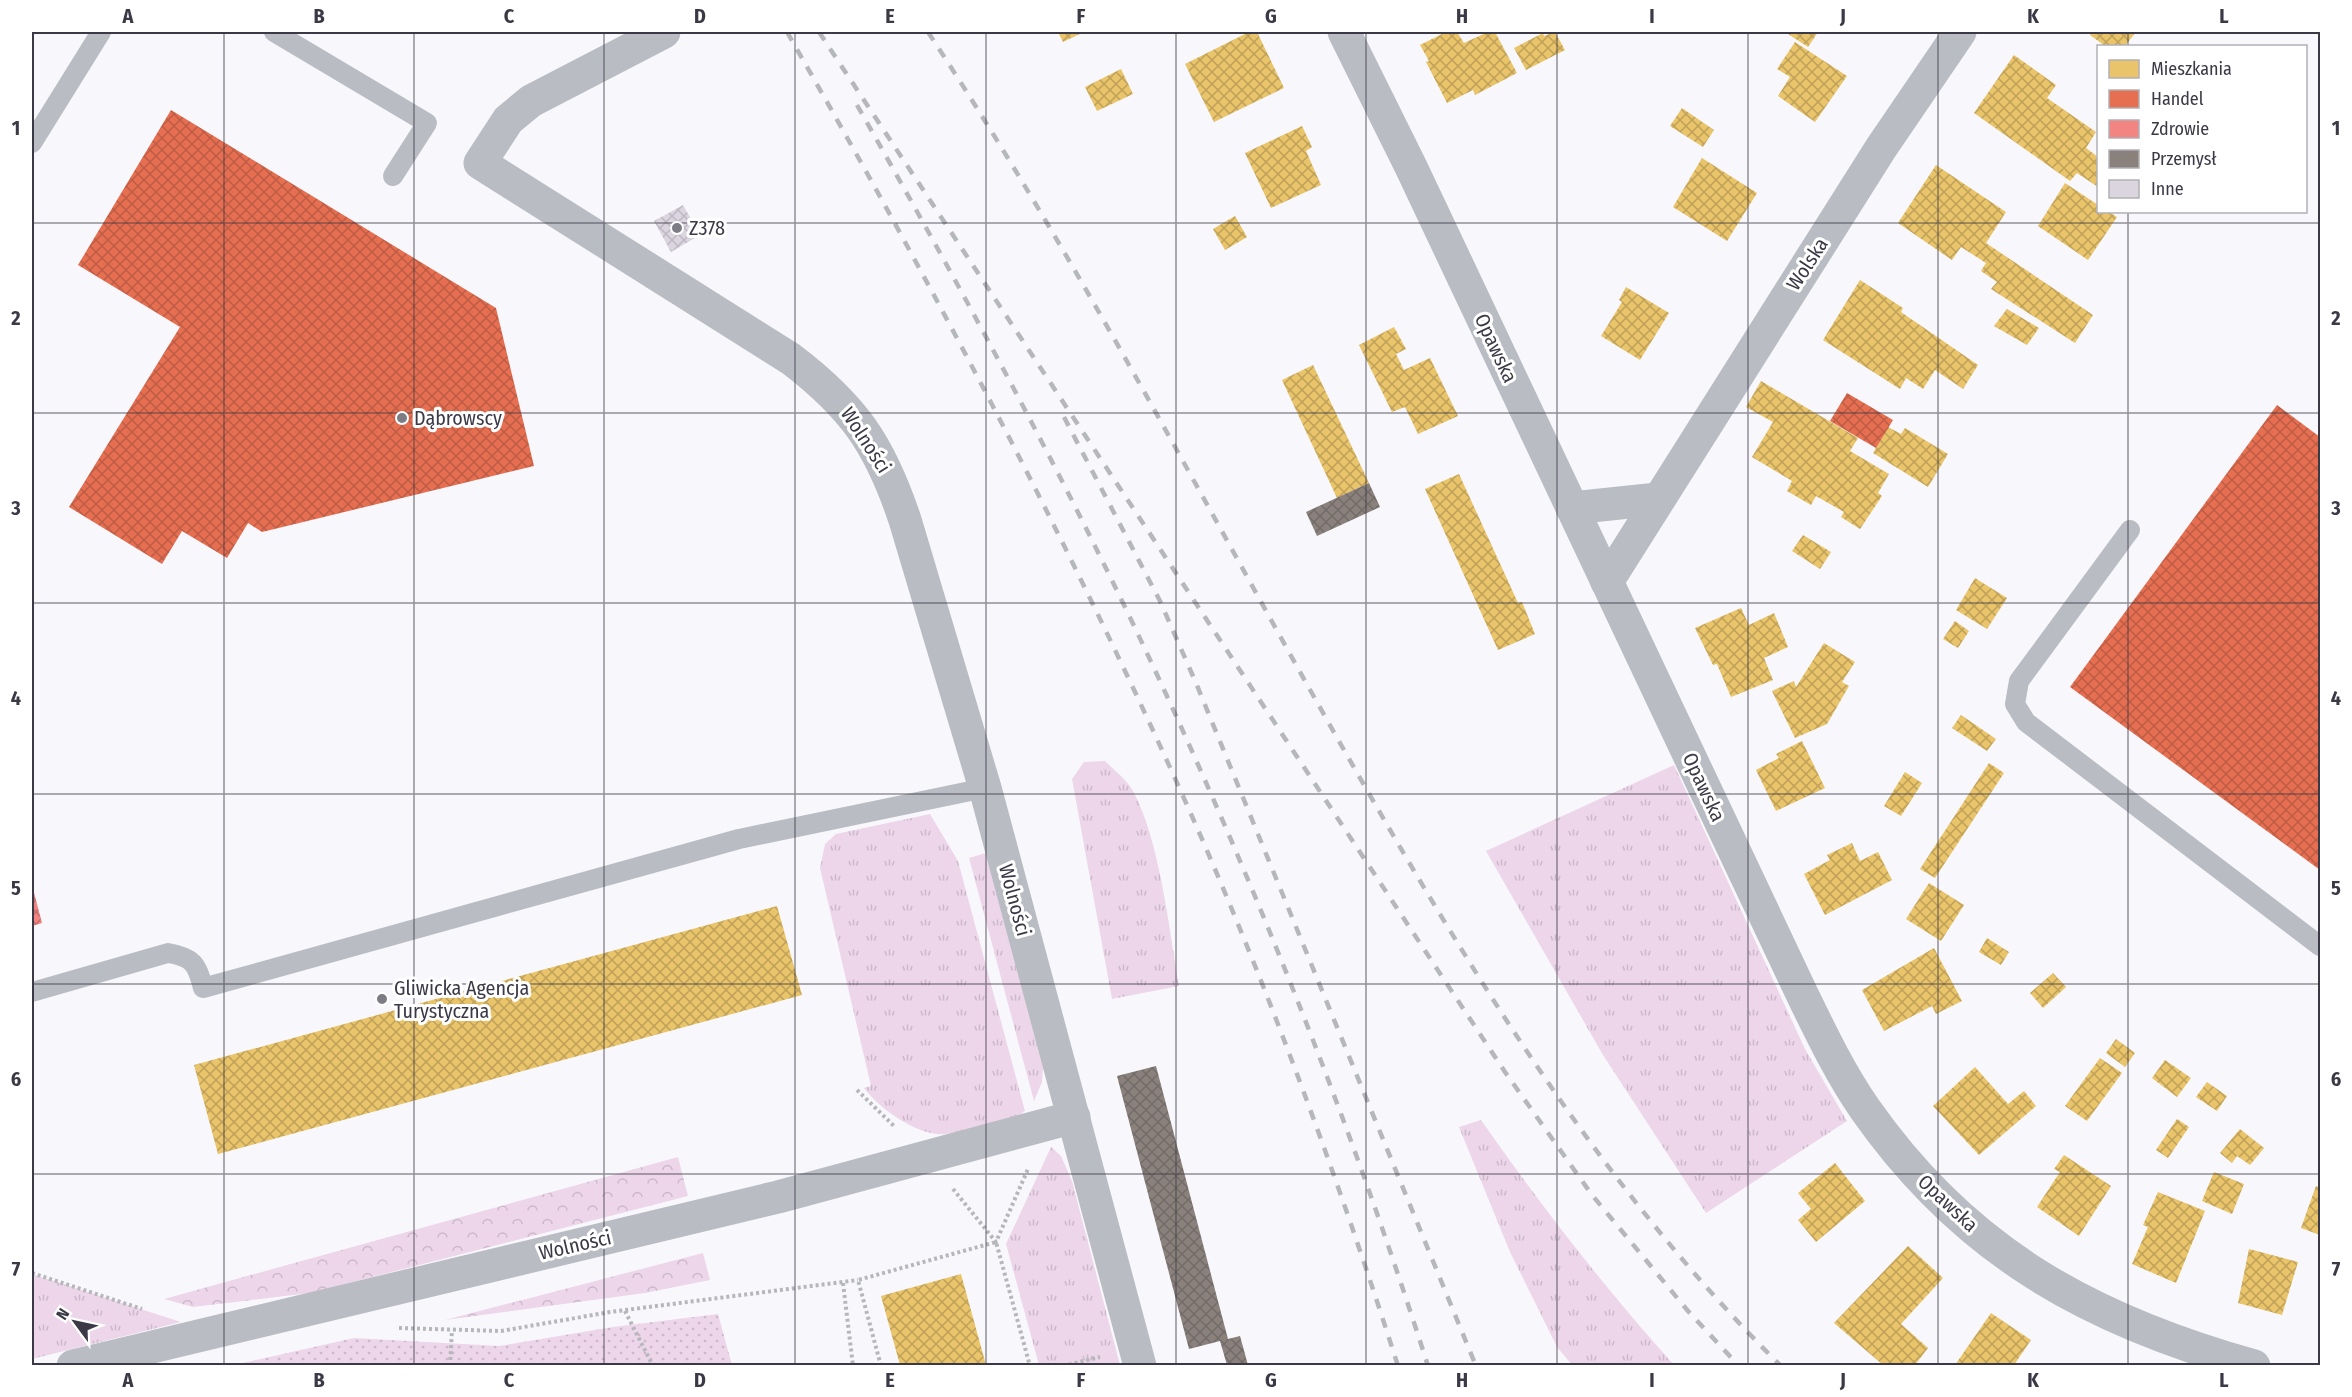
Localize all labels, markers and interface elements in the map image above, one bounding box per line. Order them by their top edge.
text: A [122,4,135,28]
text: B [313,4,325,28]
text: C [504,4,515,28]
text: D [694,4,706,28]
text: E [885,4,895,28]
text: F [1077,4,1086,28]
text: G [1265,4,1277,28]
text: H [1456,4,1468,28]
text: I [1649,4,1655,28]
text: J [1839,4,1846,28]
text: K [2027,4,2039,28]
text: L [2219,4,2229,28]
legend [2097,45,2307,213]
text: Mieszkania [2151,58,2232,80]
text: Handel [2151,88,2204,110]
text: 1 [12,116,20,140]
text: 1 [2332,116,2340,140]
text: Zdrowie [2151,118,2209,140]
text: Przemysł [2151,148,2217,170]
text: Inne [2151,178,2184,200]
place label: Z378 [689,216,725,240]
marker: Z378 [670,221,684,235]
street label: Wolska [1781,233,1833,295]
text: 2 [10,306,21,330]
text: 2 [2330,306,2341,330]
street label: Opawska [1470,310,1522,386]
street label: Wolności [836,403,896,477]
place label: Dąbrowscy [414,406,502,430]
marker: Dąbrowscy [395,411,409,425]
text: 3 [10,496,21,520]
text: 3 [2330,496,2341,520]
text: 4 [11,686,21,710]
text: 4 [2331,686,2341,710]
street label: Opawska [1678,749,1730,825]
street label: Wolności [994,861,1036,939]
text: 5 [11,876,21,900]
text: 5 [2331,876,2341,900]
place label: Gliwicka Agencja Turystyczna [394,976,529,1023]
marker: Gliwicka Agencja Turystyczna [375,992,389,1006]
text: 6 [11,1067,21,1091]
text: 6 [2331,1067,2341,1091]
street label: Opawska [1913,1169,1983,1237]
street label: Wolności [536,1225,614,1265]
text: 7 [12,1257,21,1281]
text: 7 [2332,1257,2341,1281]
north arrow [45,1292,105,1352]
text: N [52,1305,73,1323]
text: A [122,1368,135,1392]
text: B [313,1368,325,1392]
text: C [504,1368,515,1392]
text: D [694,1368,706,1392]
text: E [885,1368,895,1392]
text: F [1077,1368,1086,1392]
text: G [1265,1368,1277,1392]
text: H [1456,1368,1468,1392]
text: I [1649,1368,1655,1392]
text: J [1839,1368,1846,1392]
text: K [2027,1368,2039,1392]
text: L [2219,1368,2229,1392]

